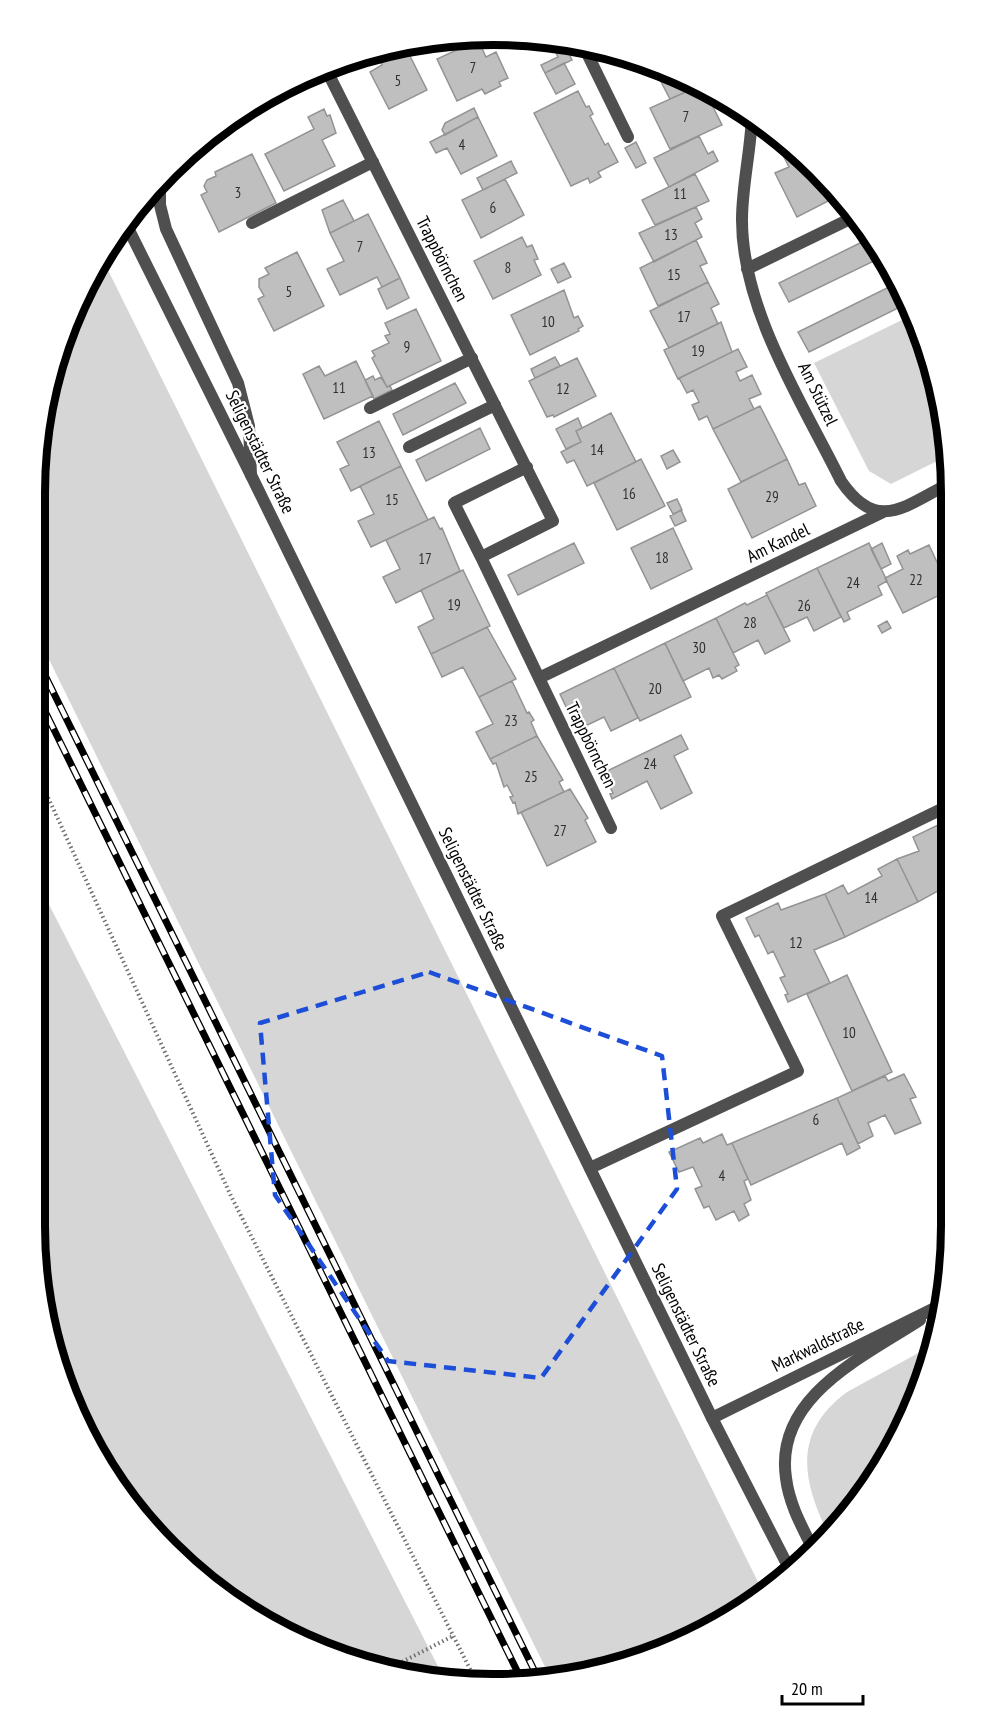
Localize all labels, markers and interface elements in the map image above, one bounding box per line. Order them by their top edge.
house number: 7 [470,58,476,77]
house number: 5 [395,71,401,90]
house number: 7 [683,107,689,126]
house number: 4 [459,135,466,154]
house number: 3 [235,183,241,202]
house number: 11 [673,184,687,203]
house number: 6 [490,198,497,217]
street label: Trappbörnchen [411,212,474,305]
house number: 13 [664,225,678,244]
house number: 7 [357,237,363,256]
house number: 8 [505,258,511,277]
house number: 15 [667,265,681,284]
house number: 5 [286,282,292,301]
house number: 17 [677,307,691,326]
house number: 10 [541,312,555,331]
house number: 9 [404,337,410,356]
house number: 19 [691,341,705,360]
street label: Am Stützel [793,358,844,430]
house number: 11 [332,378,346,397]
house number: 12 [556,379,570,398]
street label: Seligenstädter Straße [221,386,300,517]
house number: 14 [590,440,604,459]
house number: 13 [362,443,376,462]
house number: 16 [622,484,636,503]
house number: 29 [765,487,779,506]
house number: 15 [385,490,399,509]
street label: Am Kandel [743,517,814,568]
house number: 18 [655,548,669,567]
house number: 17 [418,549,432,568]
house number: 22 [909,570,923,589]
house number: 24 [846,573,860,592]
house number: 19 [447,595,461,614]
house number: 26 [797,596,811,615]
house number: 28 [743,613,757,632]
house number: 30 [692,638,706,657]
house number: 20 [648,679,662,698]
street label: Trappbörnchen [561,698,622,791]
house number: 23 [504,711,518,730]
house number: 24 [643,754,657,773]
house number: 25 [524,767,538,786]
house number: 27 [553,821,567,840]
street label: Seligenstädter Straße [434,823,513,954]
house number: 14 [864,888,878,907]
house number: 12 [789,933,803,952]
house number: 10 [842,1023,856,1042]
house number: 6 [813,1110,820,1129]
house number: 4 [719,1166,726,1185]
street label: Seligenstädter Straße [647,1259,726,1390]
street label: Markwaldstraße [768,1312,868,1377]
scale bar [782,1668,863,1706]
text: 20 m [791,1677,823,1700]

